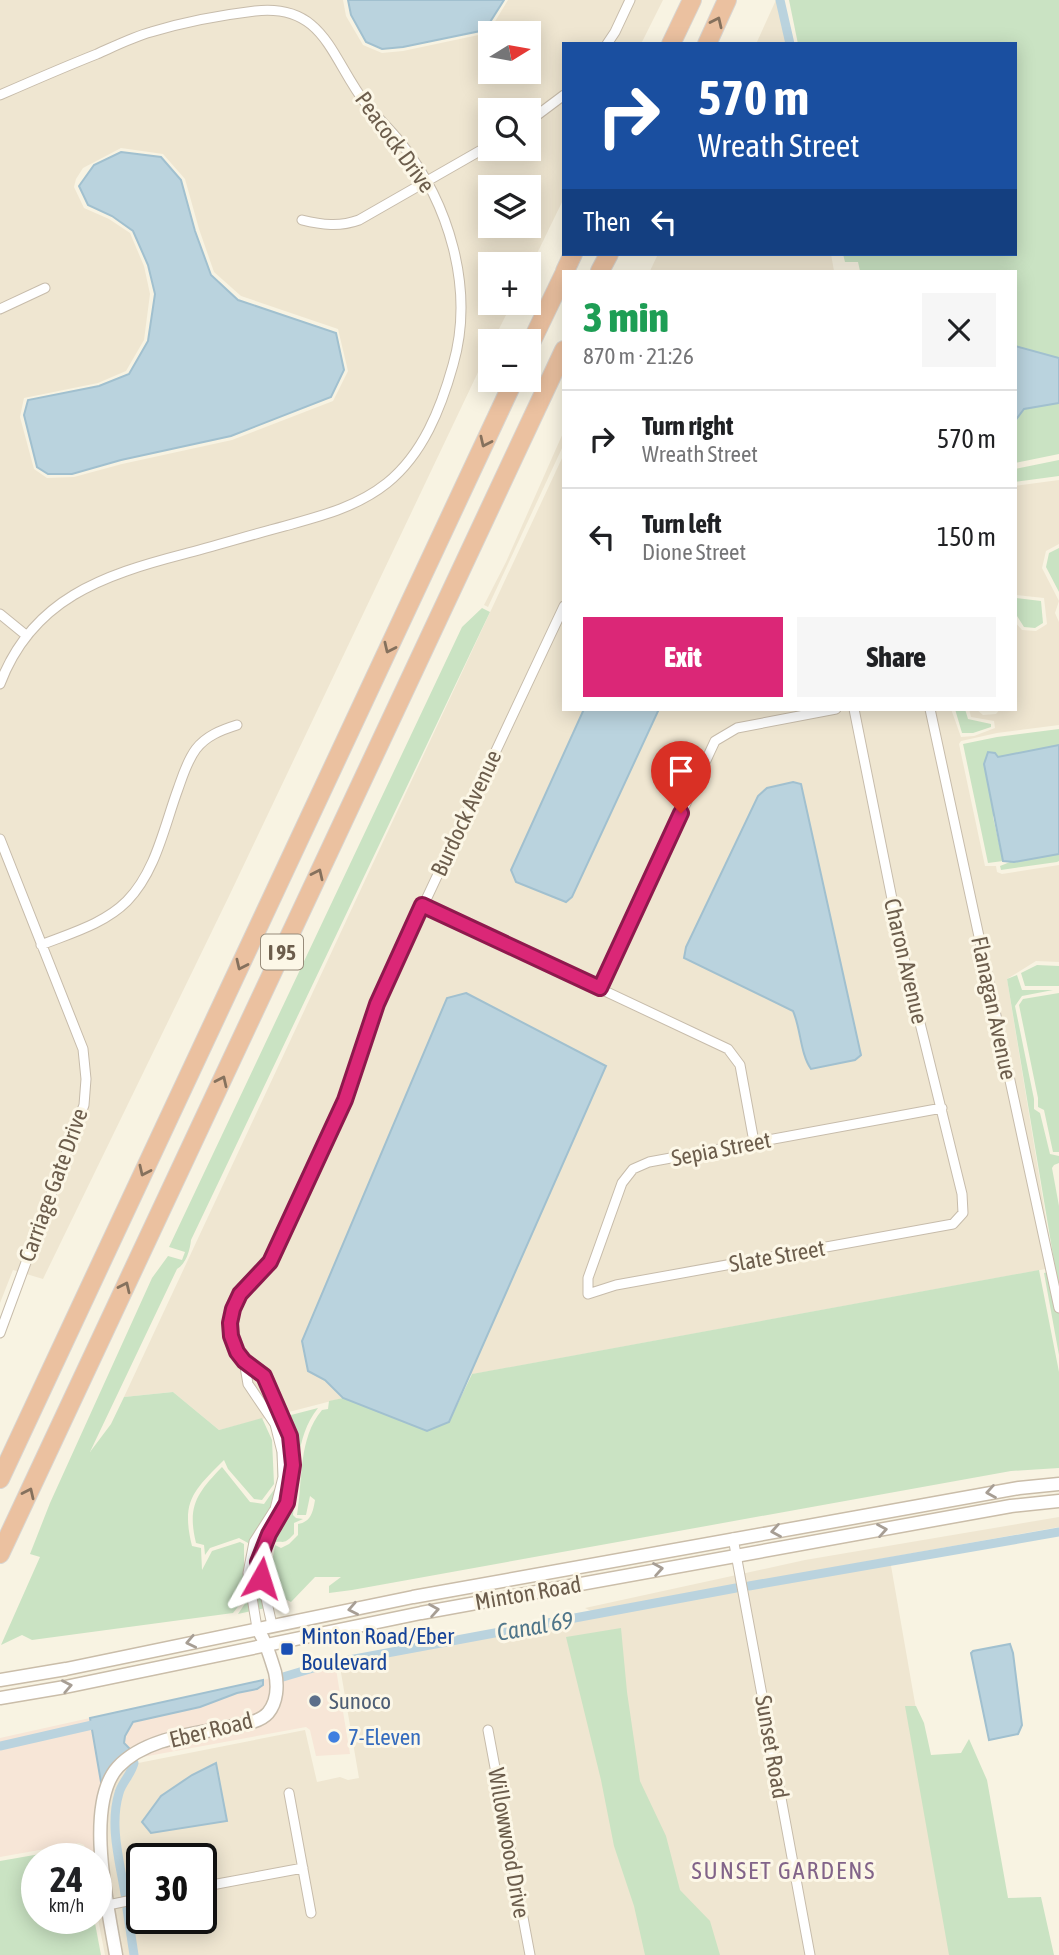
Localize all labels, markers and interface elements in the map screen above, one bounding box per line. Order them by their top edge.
one-way arrow [709,17,723,29]
north arrow [478,21,541,84]
map controls [478,21,541,392]
text: 570 m [698,69,809,125]
icon: right [583,70,674,161]
street label: Peacock Drive [350,87,440,197]
button: search [478,98,541,161]
text: Wreath Street [698,127,859,164]
button: layers [478,175,541,238]
icon: left [645,203,683,241]
text: Then [583,207,631,237]
button: + [478,252,541,315]
text: 3 min [583,293,669,341]
button: close [922,293,996,367]
button: − [478,329,541,392]
text: 870 m · 21:26 [583,343,694,369]
text: Turn right [642,411,733,441]
icon: right [583,420,621,458]
text: 570 m [937,424,996,454]
one-way arrow [479,434,493,447]
text: Wreath Street [642,441,758,467]
text: Turn left [642,509,722,539]
icon: left [583,518,621,556]
text: 150 m [937,522,996,552]
text: Dione Street [642,539,746,565]
button: Exit [583,617,783,697]
button: Share [797,617,996,697]
one-way arrow [383,641,397,653]
pin [651,741,711,813]
street label: Burdock Avenue [425,746,507,880]
icon: arrive [662,752,700,790]
one-way arrow [310,869,324,882]
street label: Charon Avenue [879,896,933,1026]
road number: I 95 [261,934,303,970]
street label: Flanagan Avenue [966,934,1022,1082]
one-way arrow [235,958,249,970]
one-way arrow [214,1075,228,1088]
street label: Carriage Gate Drive [13,1105,93,1265]
street label: Sepia Street [669,1127,773,1171]
one-way arrow [138,1164,152,1176]
street label: Slate Street [727,1235,827,1277]
one-way arrow [117,1281,131,1294]
one-way arrow [985,1484,997,1499]
one-way arrow [21,1488,35,1500]
one-way arrow [770,1523,781,1538]
one-way arrow [876,1523,888,1538]
position arrow [224,1541,298,1615]
one-way arrow [652,1562,664,1577]
street label: Minton Road [473,1571,583,1615]
one-way arrow [347,1600,359,1615]
one-way arrow [428,1603,440,1618]
water label: Canal 69 [495,1606,575,1646]
place label: Minton Road/Eber Boulevard [301,1623,455,1675]
one-way arrow [185,1634,197,1649]
marker: Minton Road/Eber Boulevard [279,1641,295,1657]
one-way arrow [61,1680,73,1695]
place label: Sunoco [329,1688,391,1714]
marker: Sunoco [307,1693,323,1709]
street label: Sunset Road [750,1693,794,1801]
street label: Eber Road [167,1707,255,1753]
place label: 7-Eleven [348,1724,421,1750]
marker: 7-Eleven [326,1729,342,1745]
street label: Willowwood Drive [483,1766,535,1920]
speed limit sign: 30 [126,1843,217,1934]
district label: SUNSET GARDENS [692,1857,876,1884]
text: 24 [50,1859,83,1899]
text: km/h [49,1895,84,1916]

